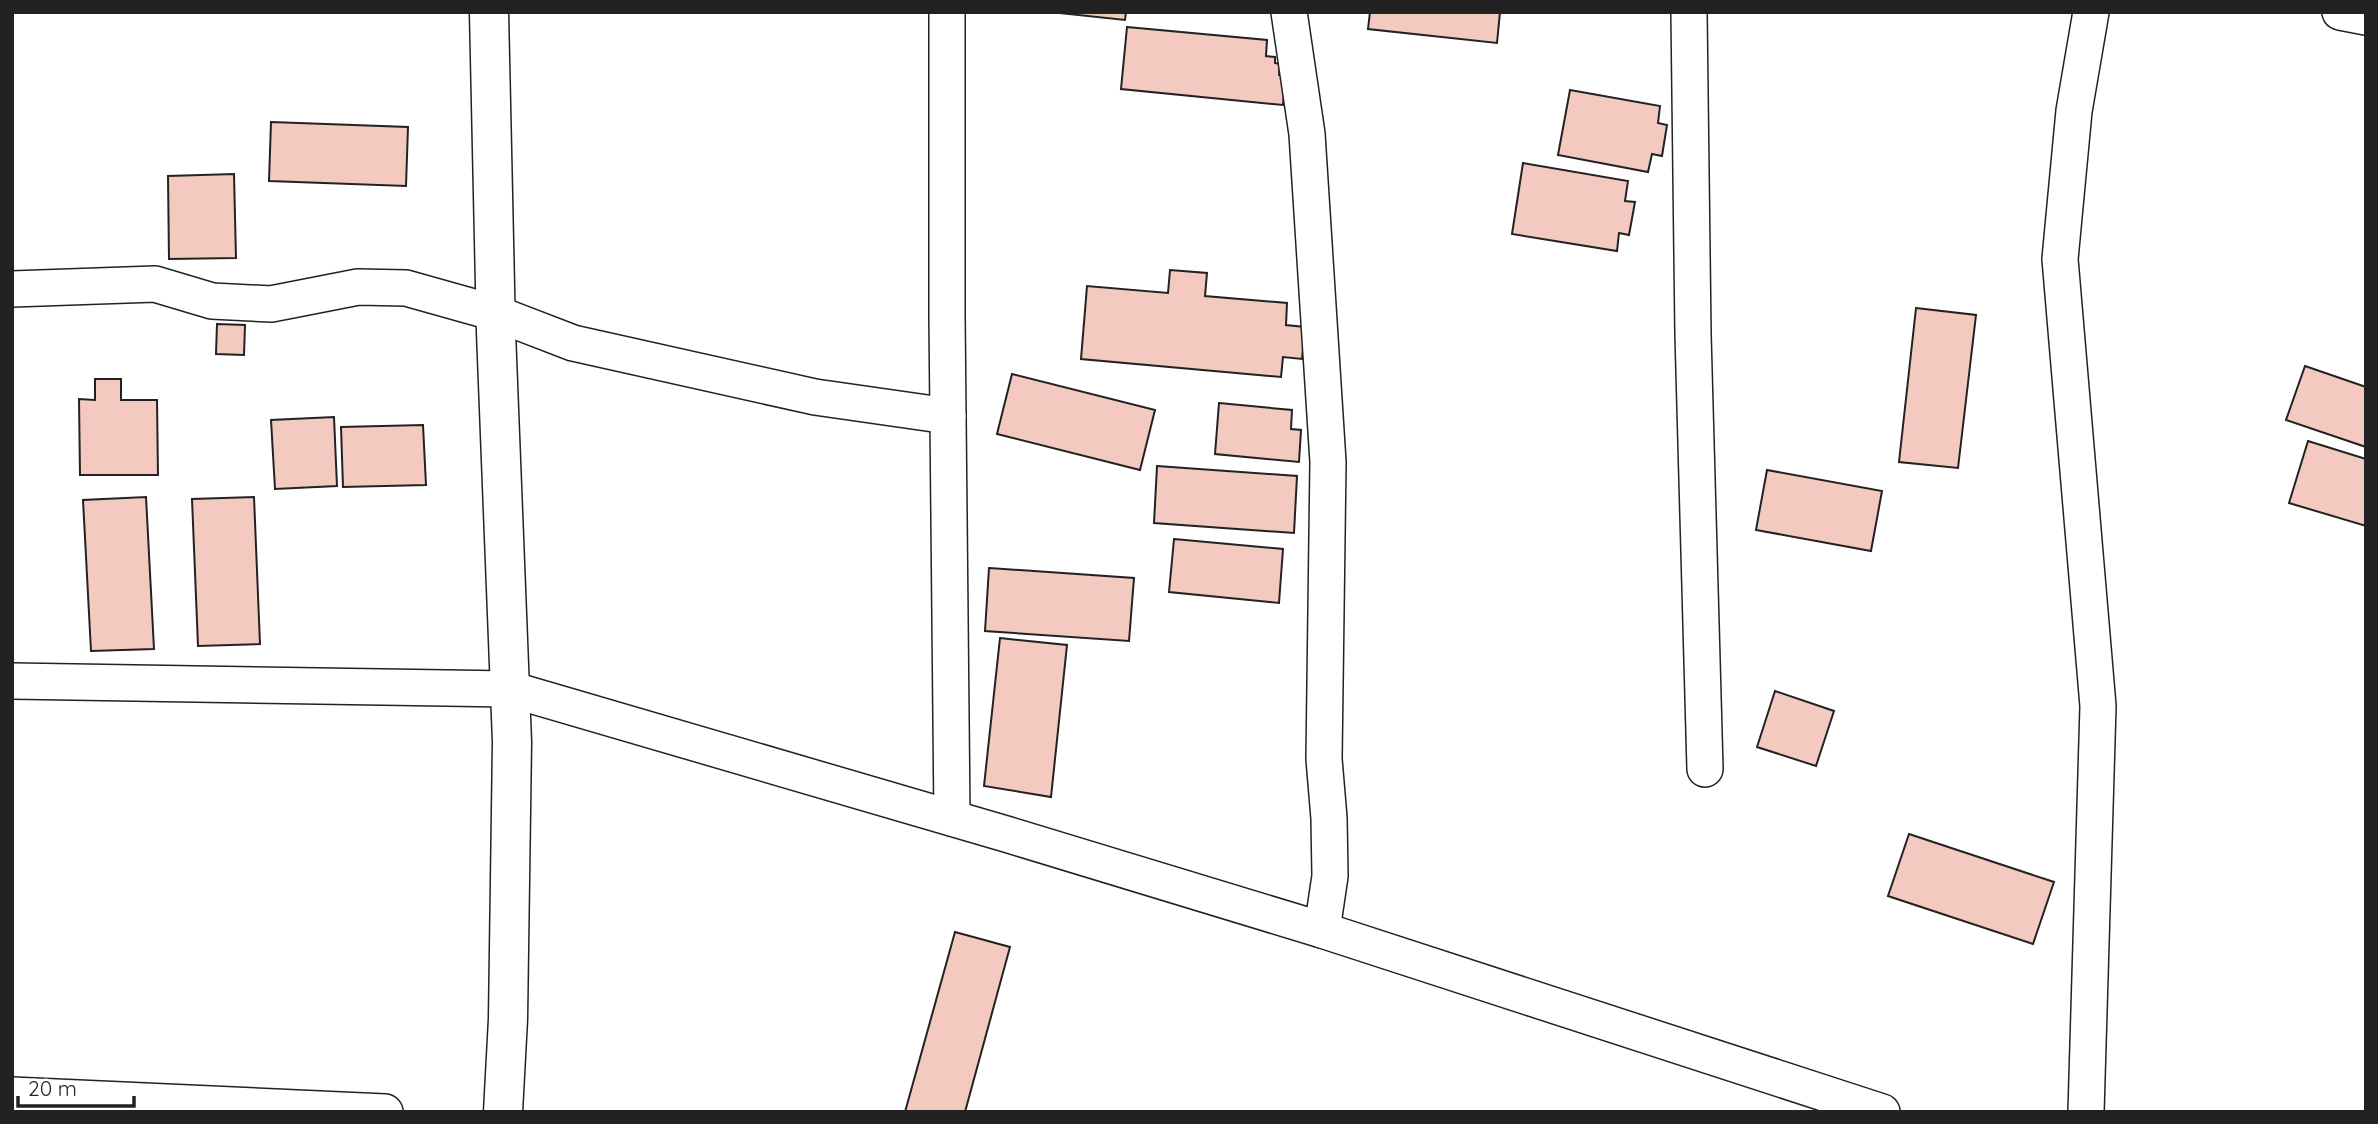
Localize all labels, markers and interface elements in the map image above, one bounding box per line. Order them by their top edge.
scale bar [18,1064,133,1108]
text: 20 m [28,1075,77,1101]

